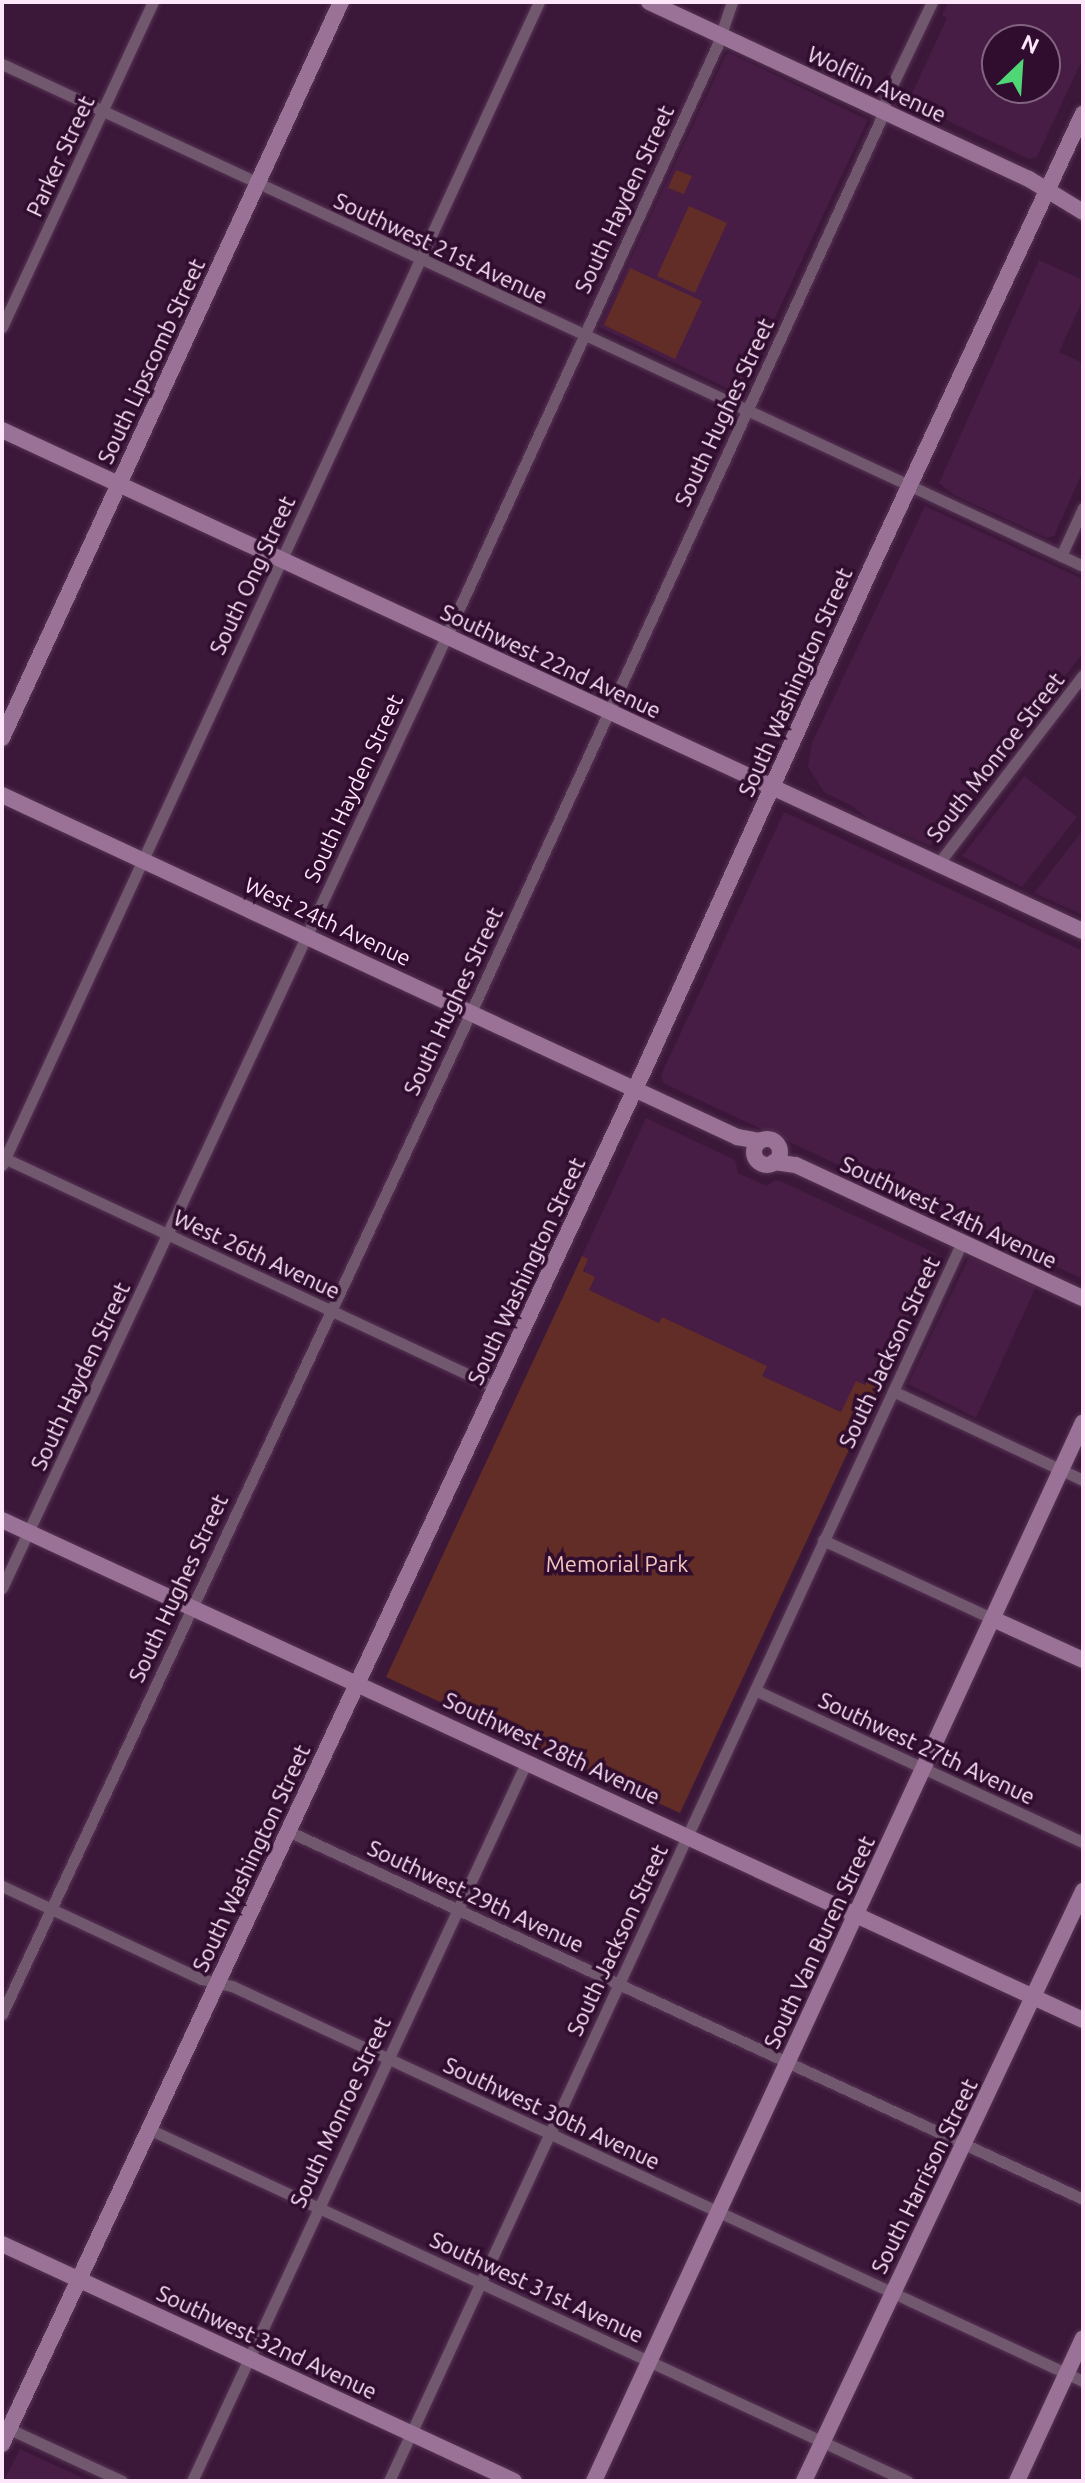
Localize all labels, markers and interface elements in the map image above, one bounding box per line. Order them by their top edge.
north arrow [981,24,1061,104]
text: N [1018,29,1043,58]
street label: Wolflin Avenue [804,40,950,128]
street label: Parker Street [21,91,99,221]
street label: South Hayden Street [569,101,679,297]
street label: Southwest 21st Avenue [330,187,552,309]
street label: South Lipscomb Street [92,254,210,468]
street label: South Hughes Street [669,314,779,510]
street label: South Ong Street [204,492,300,658]
street label: South Washington Street [733,564,857,800]
street label: Southwest 22nd Avenue [437,598,665,724]
street label: South Monroe Street [921,667,1069,847]
street label: South Hayden Street [298,690,408,886]
street label: West 24th Avenue [241,871,415,971]
street label: South Hughes Street [398,903,508,1099]
street label: Southwest 24th Avenue [837,1150,1061,1274]
street label: South Washington Street [462,1153,590,1389]
street label: West 26th Avenue [170,1204,344,1304]
street label: South Jackson Street [833,1252,945,1452]
street label: South Hayden Street [25,1278,135,1474]
street label: South Hughes Street [123,1490,233,1686]
park label: Memorial Park [546,1551,688,1577]
street label: Southwest 28th Avenue [440,1686,664,1810]
street label: Southwest 27th Avenue [815,1686,1039,1810]
street label: South Washington Street [187,1740,315,1976]
street label: South Van Buren Street [758,1831,880,2053]
street label: Southwest 29th Avenue [364,1834,588,1958]
street label: South Jackson Street [561,1840,673,2040]
street label: South Monroe Street [284,2012,396,2212]
street label: Southwest 30th Avenue [440,2051,664,2175]
street label: South Harrison Street [865,2074,983,2278]
street label: Southwest 31st Avenue [426,2226,648,2348]
street label: Southwest 32nd Avenue [153,2279,381,2405]

